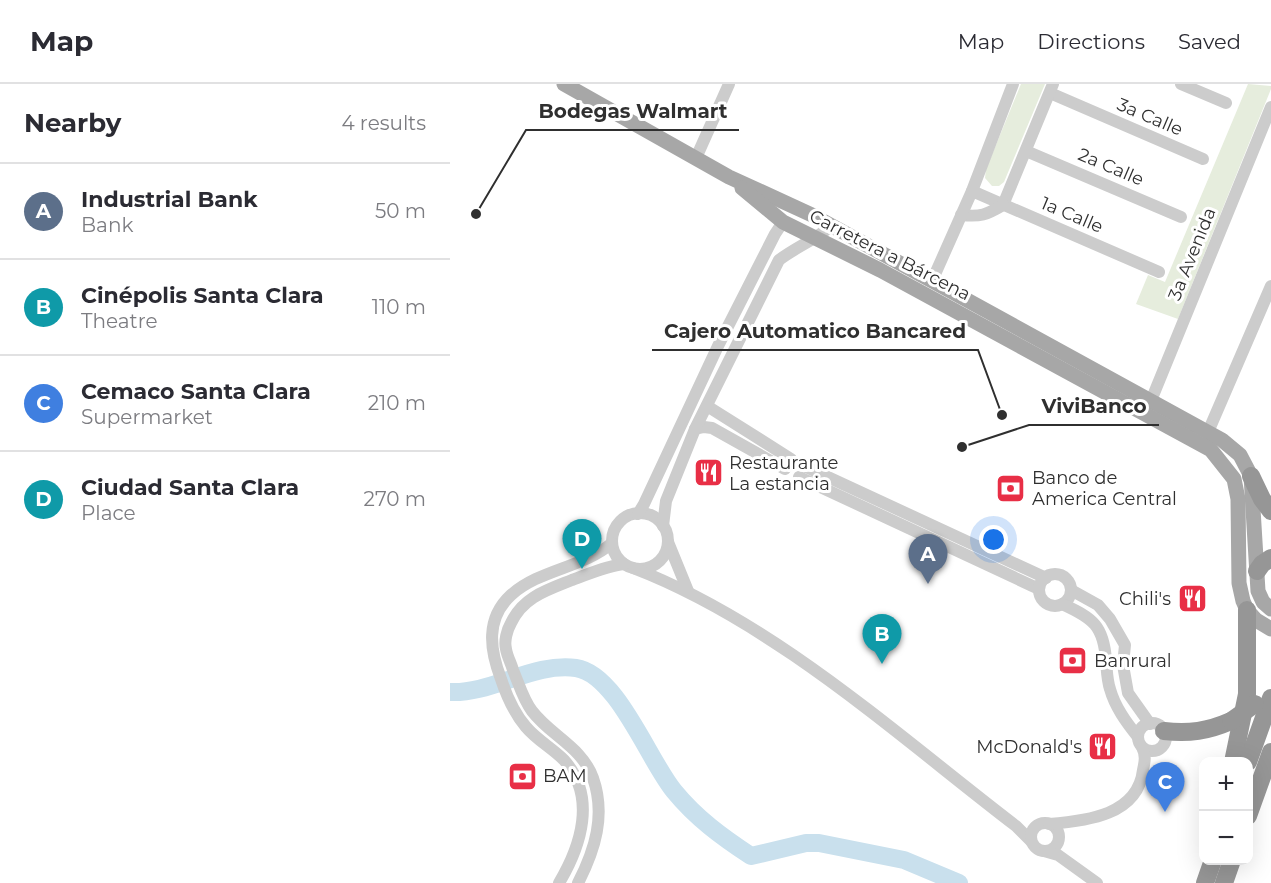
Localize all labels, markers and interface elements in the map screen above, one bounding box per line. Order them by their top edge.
text: Map [30,24,93,58]
text: Map [958,29,1004,54]
text: Directions [1037,29,1145,54]
text: Saved [1178,29,1241,54]
callout: Bodegas Walmart [526,92,739,130]
street label: 3a Calle [1114,93,1186,141]
text: Bodegas Walmart [539,99,728,123]
text: Nearby [24,107,121,139]
text: 4 results [341,111,426,135]
street label: 2a Calle [1075,143,1147,191]
text: Industrial Bank [81,186,258,213]
street label: 1a Calle [1037,192,1107,238]
text: A [36,199,51,223]
text: 50 m [375,199,426,223]
street label: 3a Avenida [1163,204,1221,304]
street label: Carretera a Bárcena [806,205,974,305]
text: Bank [81,213,133,237]
text: Cinépolis Santa Clara [81,282,324,309]
text: B [36,295,51,319]
text: 110 m [372,295,426,319]
text: Theatre [81,309,158,333]
callout: Cajero Automatico Bancared [652,312,978,350]
text: Cajero Automatico Bancared [664,319,966,343]
text: Cemaco Santa Clara [81,378,311,405]
callout: ViviBanco [1029,387,1159,425]
text: C [36,391,51,415]
text: 210 m [368,391,426,415]
text: ViviBanco [1040,394,1147,418]
text: Supermarket [81,405,213,429]
place label: Restaurante La estancia [729,452,839,495]
restaurant icon: Restaurante La estancia [692,457,724,489]
place label: Banco de America Central [1032,467,1177,510]
bank icon: Banco de America Central [995,472,1027,504]
text: Ciudad Santa Clara [81,474,299,501]
text: D [35,487,52,511]
text: 270 m [364,487,426,511]
text: Place [81,501,136,525]
pin: D [562,520,602,569]
your location [979,525,1008,554]
pin: A [908,534,948,584]
restaurant icon: Chili's [1176,583,1208,615]
place label: Chili's [1119,588,1171,610]
pin: B [862,614,902,664]
bank icon: Banrural [1057,645,1089,677]
place label: Banrural [1094,650,1172,672]
restaurant icon: McDonald's [1087,731,1119,763]
place label: McDonald's [976,736,1082,758]
map controls [1199,757,1253,865]
button: + [1199,757,1253,811]
bank icon: BAM [506,760,538,792]
pin: C [1146,762,1184,812]
place label: BAM [543,765,587,787]
button: − [1199,811,1253,865]

